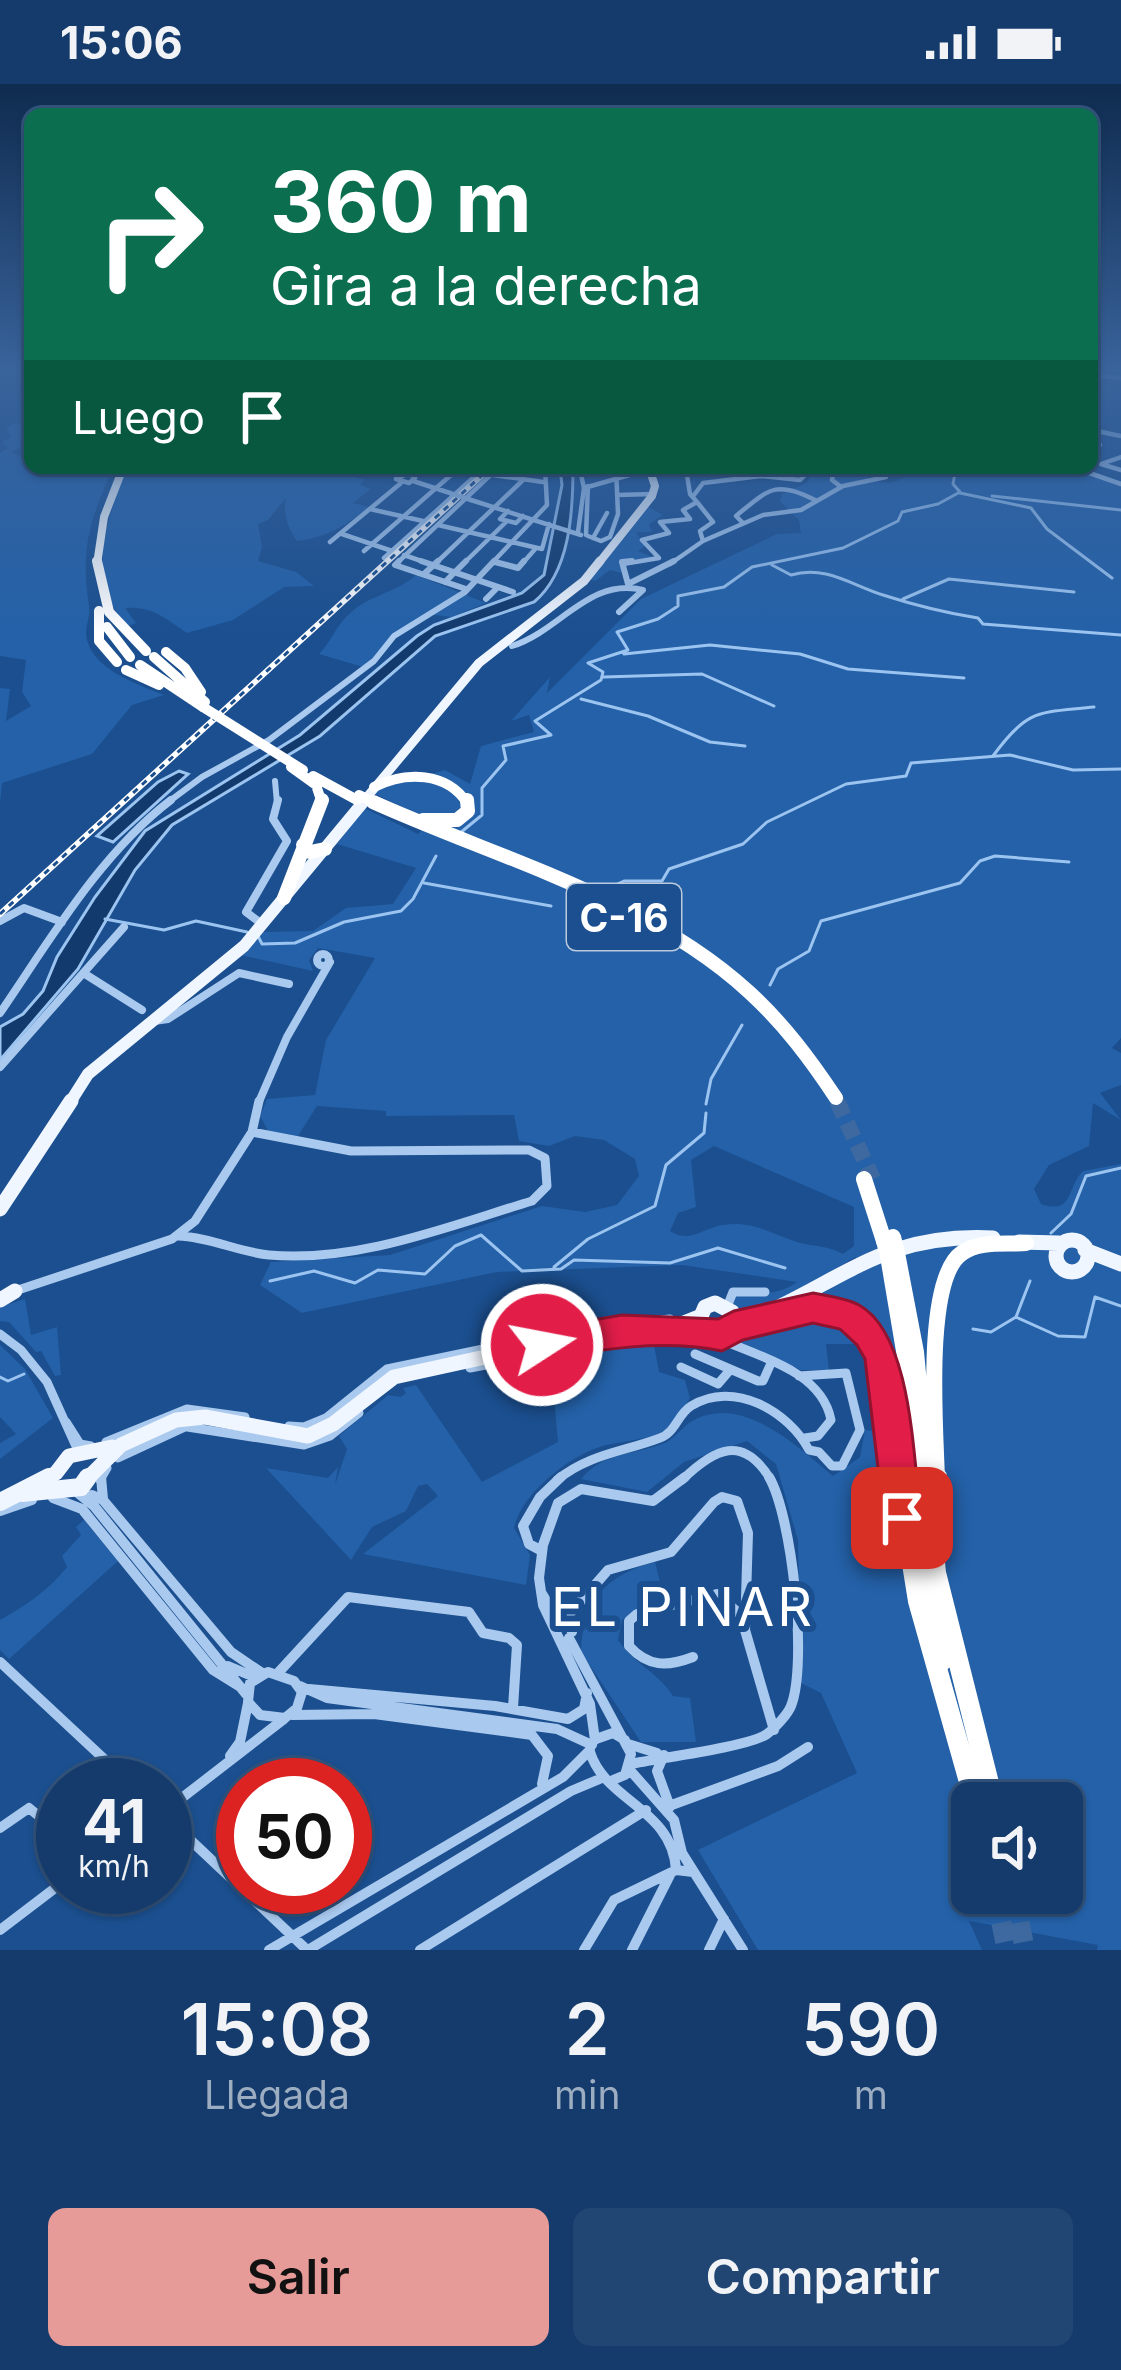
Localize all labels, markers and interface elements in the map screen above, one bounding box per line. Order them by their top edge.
text: 15:06 [60,15,183,70]
text: 360 m [270,151,532,252]
icon: right [72,156,228,312]
text: Gira a la derecha [270,253,702,318]
icon: arrive [229,384,295,450]
text: Luego [72,390,205,445]
road number: C-16 [567,884,681,950]
position arrow [479,1282,605,1408]
pin [851,1467,953,1569]
icon: arrive [869,1485,935,1551]
district label: EL PINAR [551,1574,815,1639]
speed limit sign: 50 [216,1758,372,1914]
map controls [951,1782,1083,1914]
button: sound [951,1782,1083,1914]
text: 41 [82,1785,146,1857]
text: km/h [78,1848,150,1884]
text: 15:08 [181,1985,373,2072]
text: 2 [565,1985,610,2072]
text: 590 [801,1985,940,2072]
text: Llegada [204,2071,350,2118]
text: min [554,2071,621,2118]
text: m [854,2071,888,2118]
button: Salir [48,2208,549,2346]
button: Compartir [573,2208,1073,2346]

